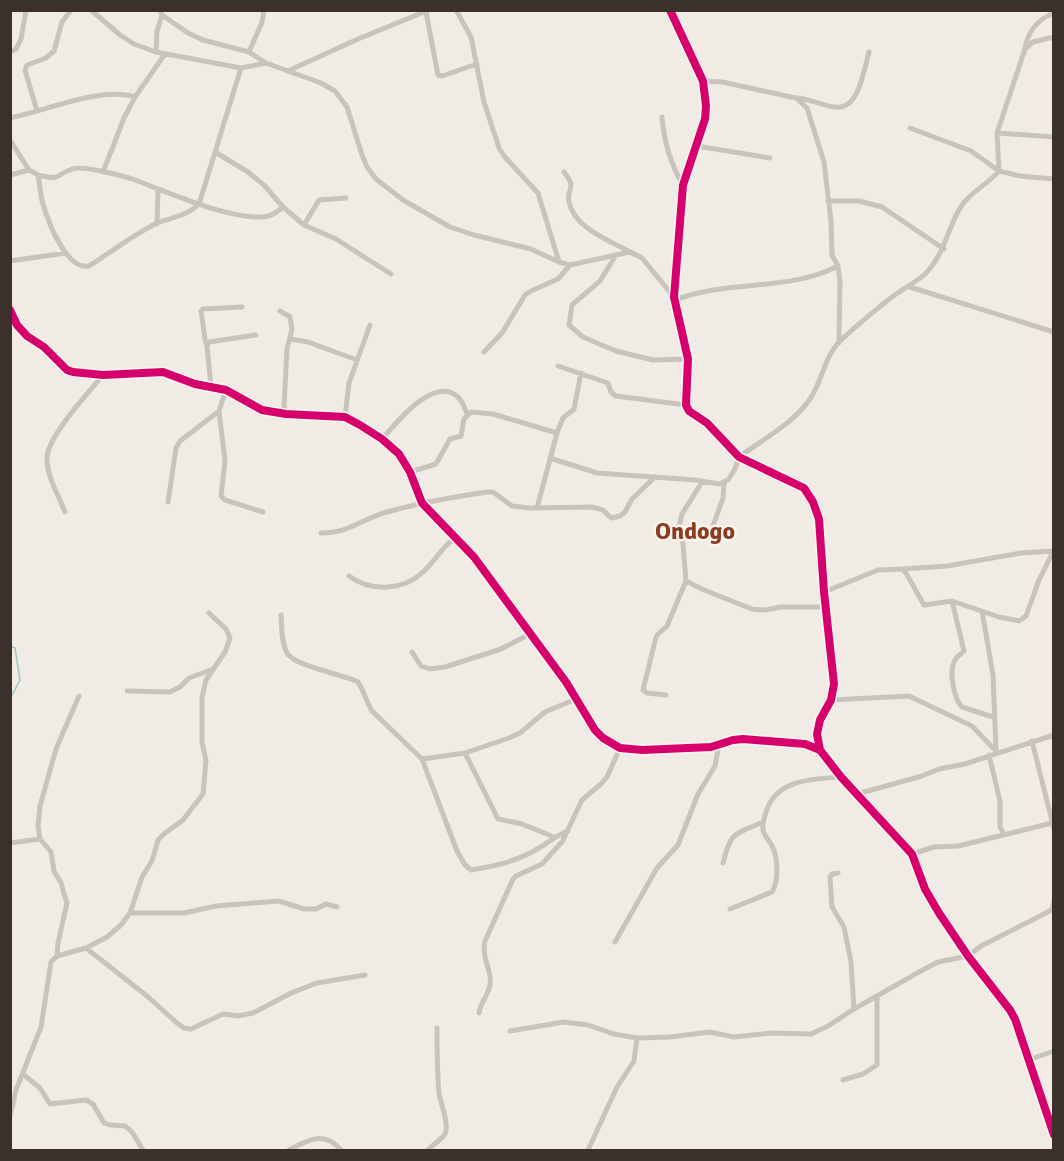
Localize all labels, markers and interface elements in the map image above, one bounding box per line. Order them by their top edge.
district label: Ondogo [655,516,735,546]

